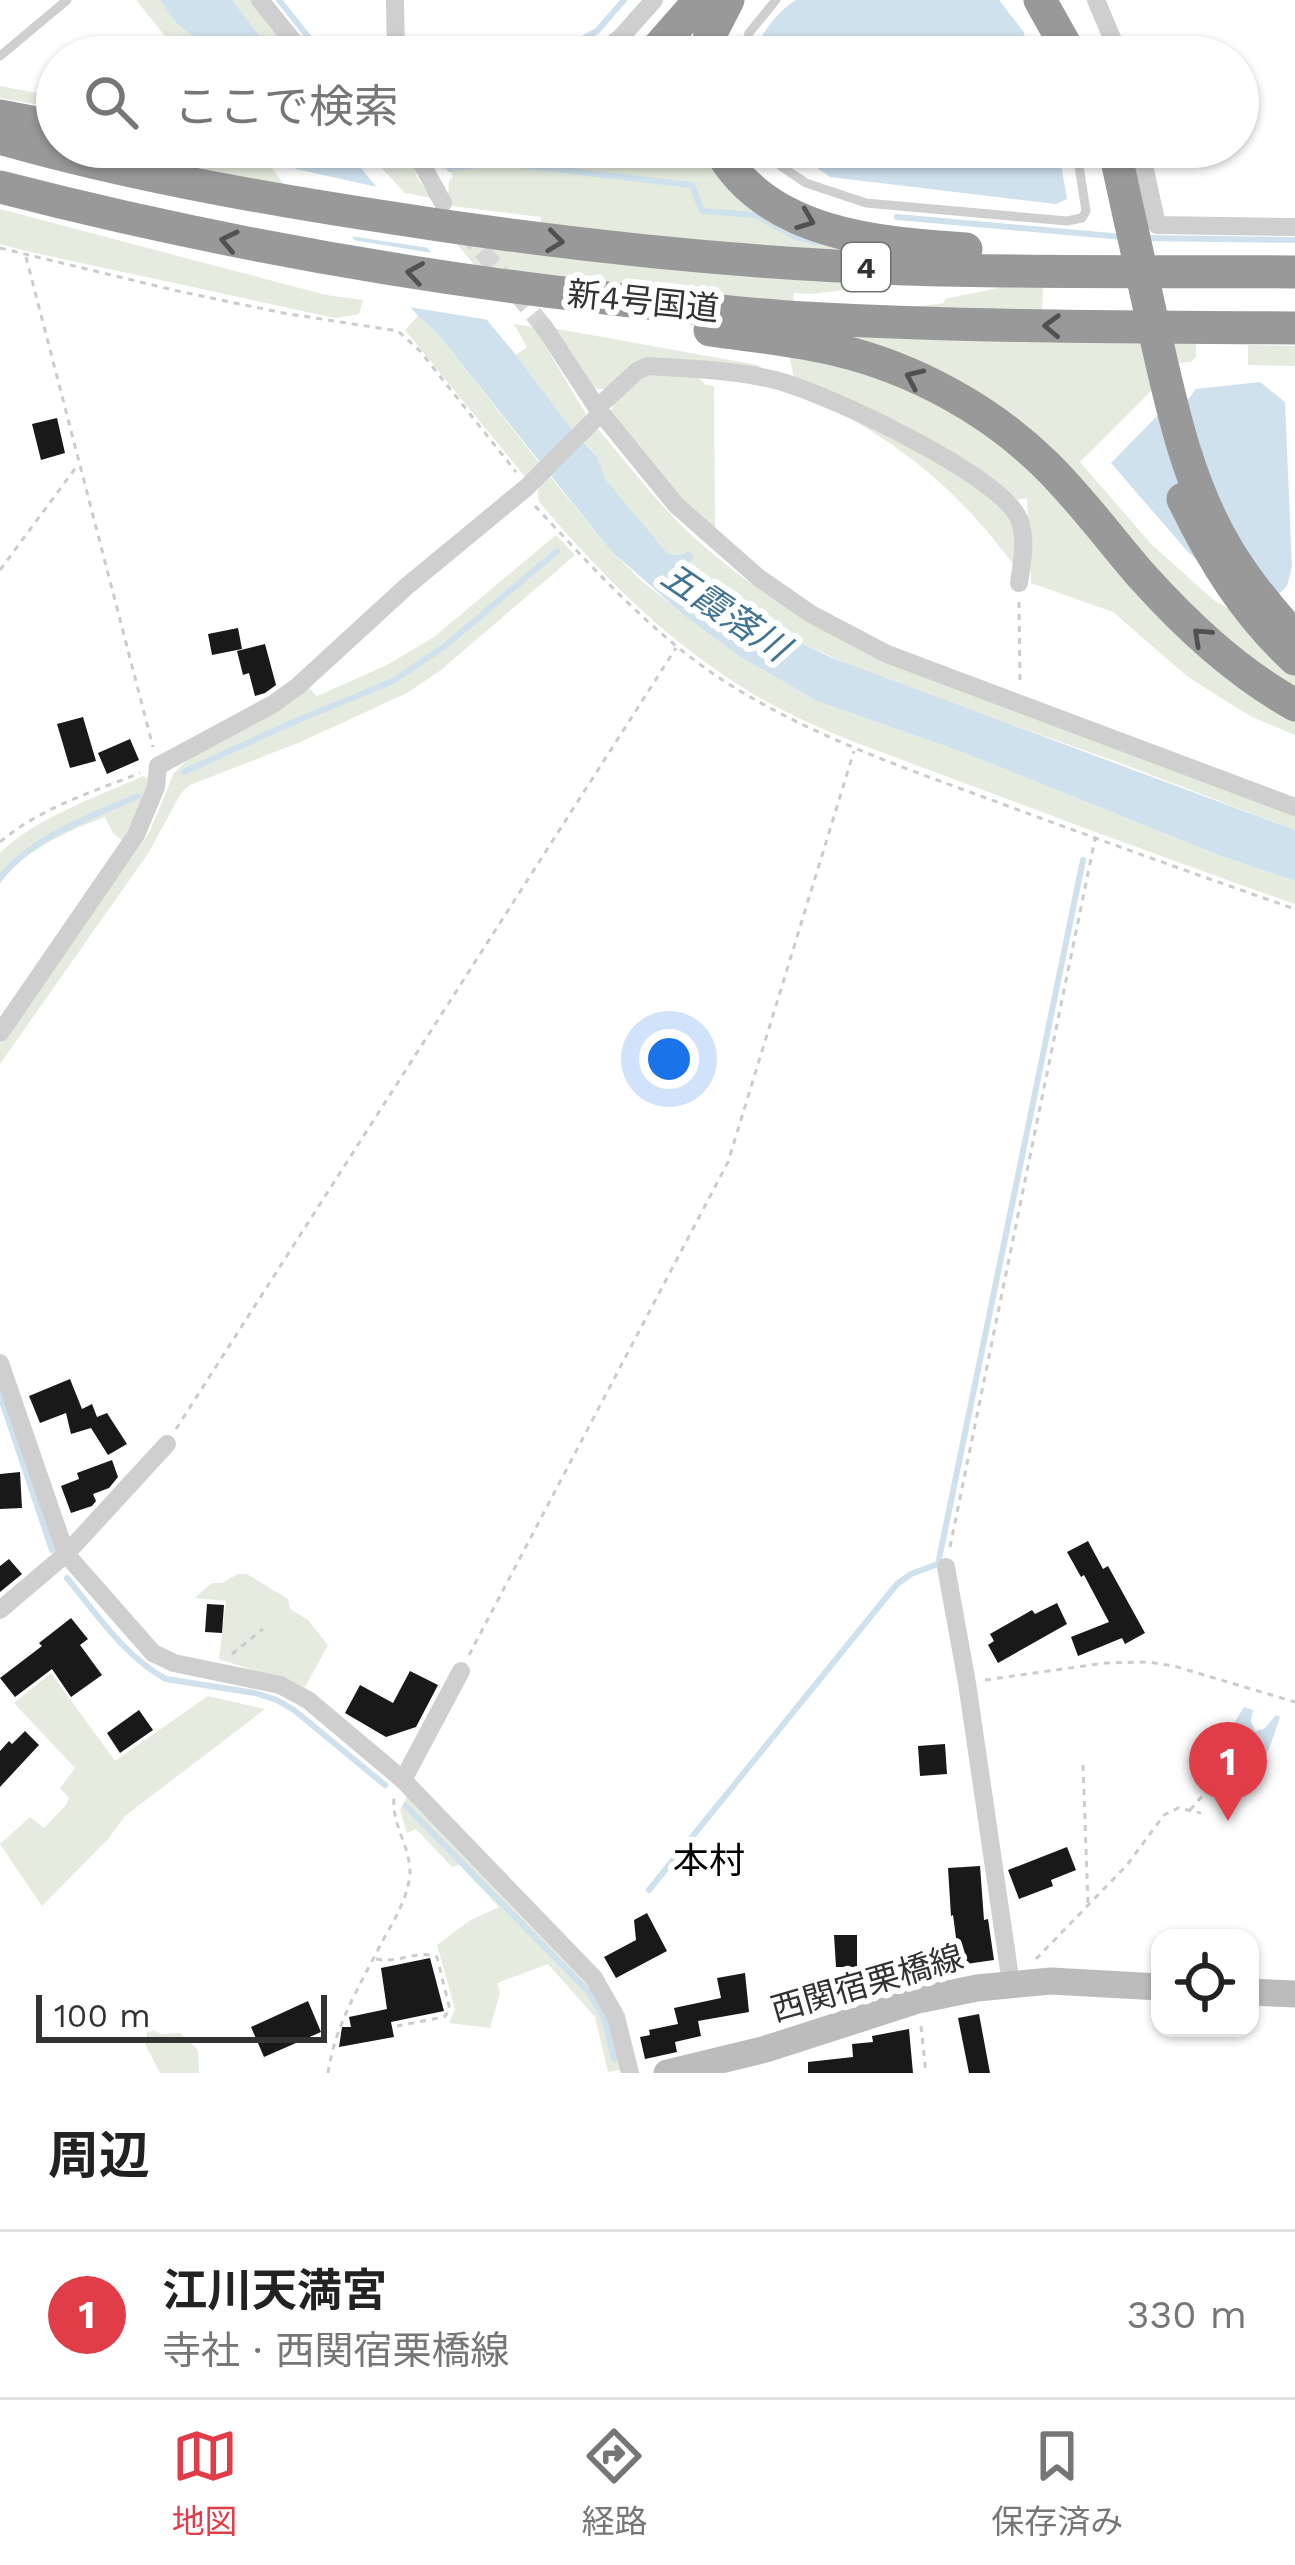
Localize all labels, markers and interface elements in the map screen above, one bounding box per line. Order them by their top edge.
search box [36,36,1259,168]
icon: search [78,69,144,135]
text: ここで検索 [174,80,399,133]
one-way arrow [794,206,815,231]
one-way arrow [545,227,565,253]
one-way arrow [219,229,239,255]
road number: 4 [842,243,890,291]
one-way arrow [405,261,425,287]
street label: 新4号国道 [565,274,721,328]
one-way arrow [1042,313,1061,339]
one-way arrow [905,368,926,392]
water label: 五霞落川 [654,554,800,672]
one-way arrow [1193,629,1215,651]
your location [639,1029,699,1089]
pin: 1 [1189,1722,1267,1821]
district label: 本村 [673,1840,745,1882]
map controls [1151,1929,1259,2037]
button: locate [1151,1929,1259,2037]
street label: 西関宿栗橋線 [766,1937,968,2029]
scale bar [36,1989,327,2042]
text: 100 m [54,1996,151,2035]
text: 周辺 [48,2126,150,2185]
text: 江川天満宮 [162,2264,387,2317]
text: 1 [79,2292,95,2337]
text: 330 m [1127,2292,1247,2337]
text: 寺社 · 西関宿栗橋線 [162,2328,509,2373]
tab: 地図 [172,2423,238,2543]
tab: 経路 [581,2423,647,2543]
tab: 保存済み [991,2423,1123,2543]

